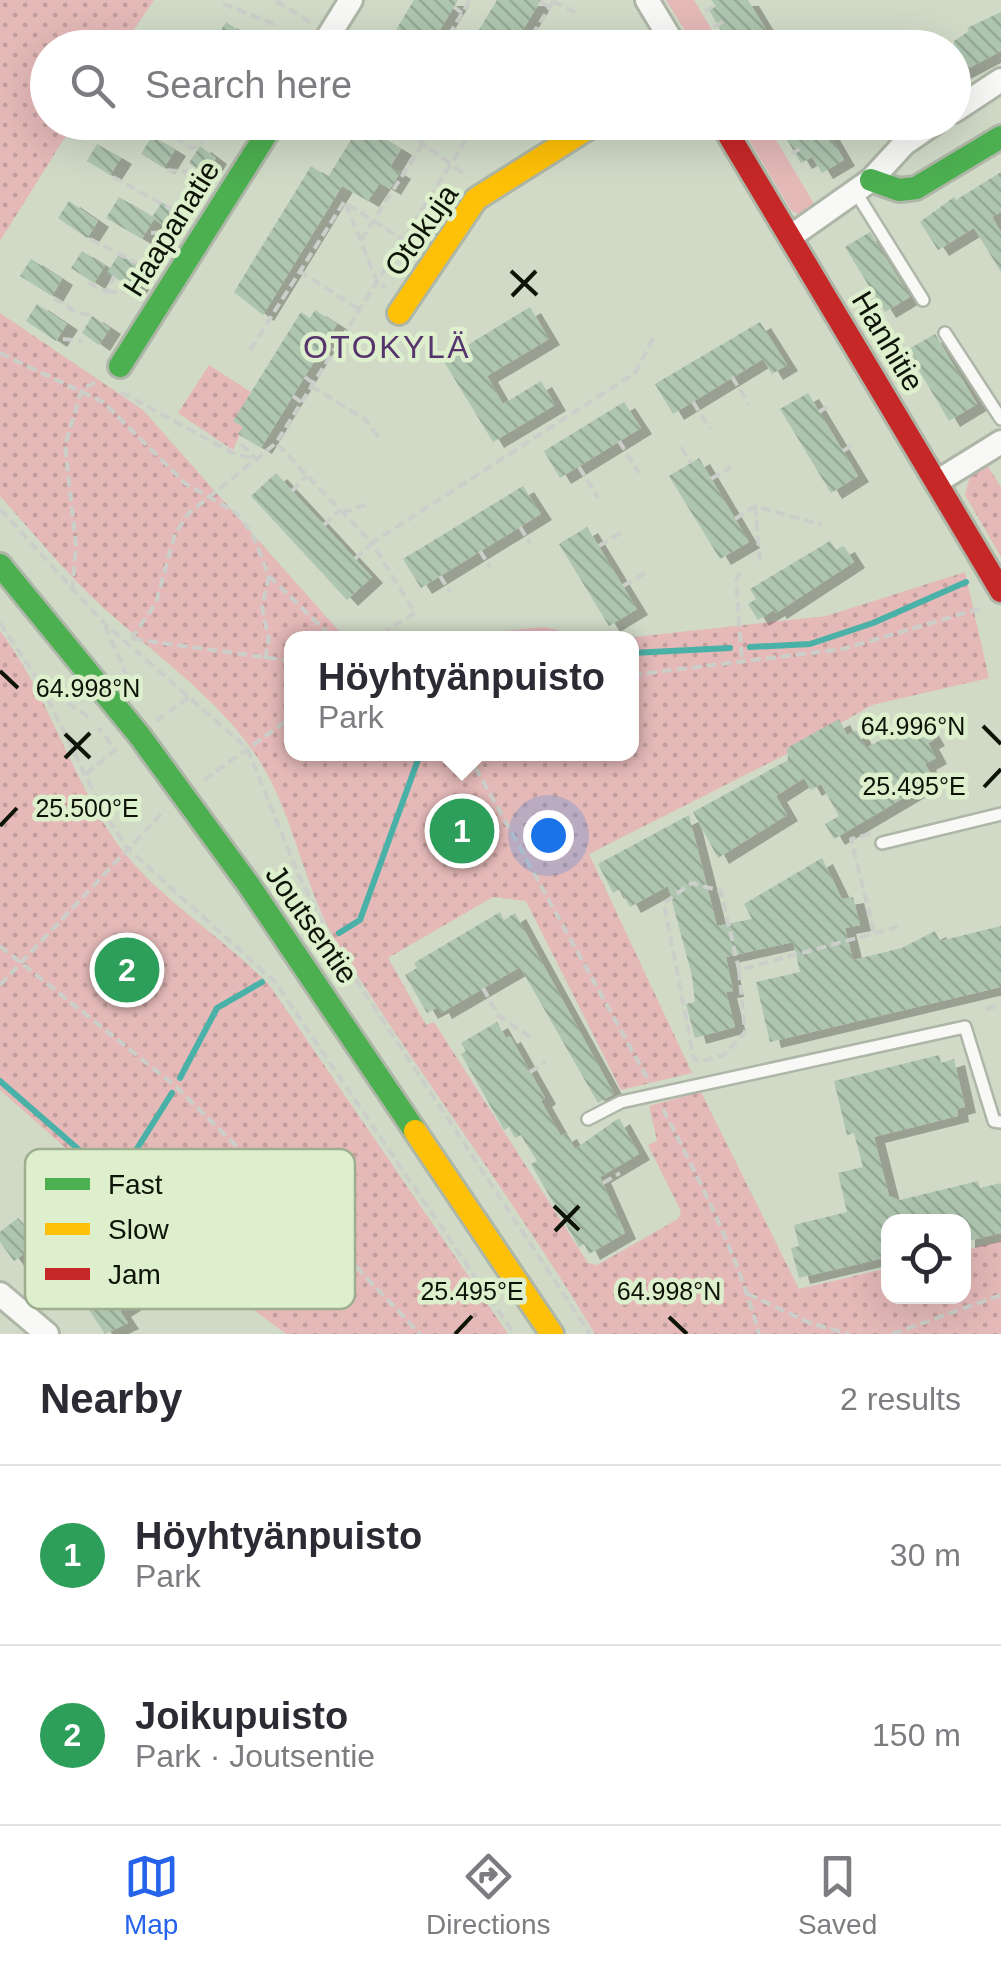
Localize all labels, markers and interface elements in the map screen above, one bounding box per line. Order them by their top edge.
search box [30,30,971,140]
icon: search [65,58,120,113]
text: Search here [145,64,352,106]
street label: Haapanatie [116,154,226,302]
street label: Otokuja [378,178,464,282]
street label: Hanhitie [846,285,930,397]
district label: OTOKYLÄ [303,329,471,365]
popup [284,631,639,761]
text: Höyhtyänpuisto [318,656,605,698]
text: 64.998°N [36,674,140,702]
text: Park [318,699,384,735]
text: 64.996°N [861,712,965,740]
text: 25.495°E [862,772,966,800]
text: 25.500°E [35,794,139,822]
pin: 1 [430,794,494,868]
your location [523,810,574,861]
street label: Joutsentie [259,859,365,989]
pin: 2 [94,932,160,1008]
legend [25,1149,355,1309]
text: Fast [108,1169,163,1200]
text: Slow [108,1214,169,1245]
map controls [881,1214,971,1304]
button: locate [881,1214,971,1304]
text: Jam [108,1259,161,1290]
text: 25.495°E [420,1277,524,1305]
text: 64.998°N [617,1277,721,1305]
text: Nearby [40,1375,182,1422]
text: 2 results [840,1381,961,1417]
text: Höyhtyänpuisto [135,1515,422,1557]
text: 1 [64,1537,81,1573]
text: 30 m [890,1537,961,1573]
text: Park [135,1558,201,1594]
text: Joikupuisto [135,1695,348,1737]
text: 2 [64,1717,81,1753]
text: 150 m [872,1717,961,1753]
text: Park · Joutsentie [135,1738,375,1774]
tab: Map [124,1849,179,1941]
tab: Directions [426,1849,551,1941]
tab: Saved [798,1849,877,1941]

